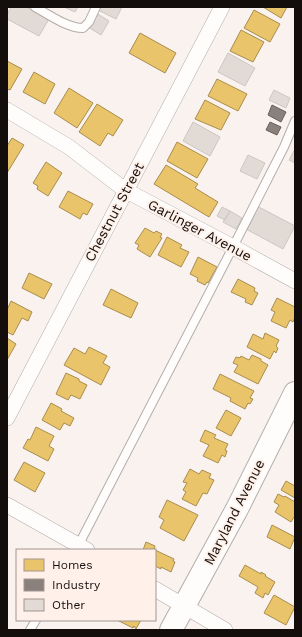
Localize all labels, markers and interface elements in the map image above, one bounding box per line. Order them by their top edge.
street label: Chestnut Street [81,160,147,264]
street label: Garlinger Avenue [145,196,255,264]
street label: Maryland Avenue [201,457,267,567]
legend [16,549,156,621]
text: Homes [52,558,93,572]
text: Industry [52,578,101,592]
text: Other [52,598,85,612]

